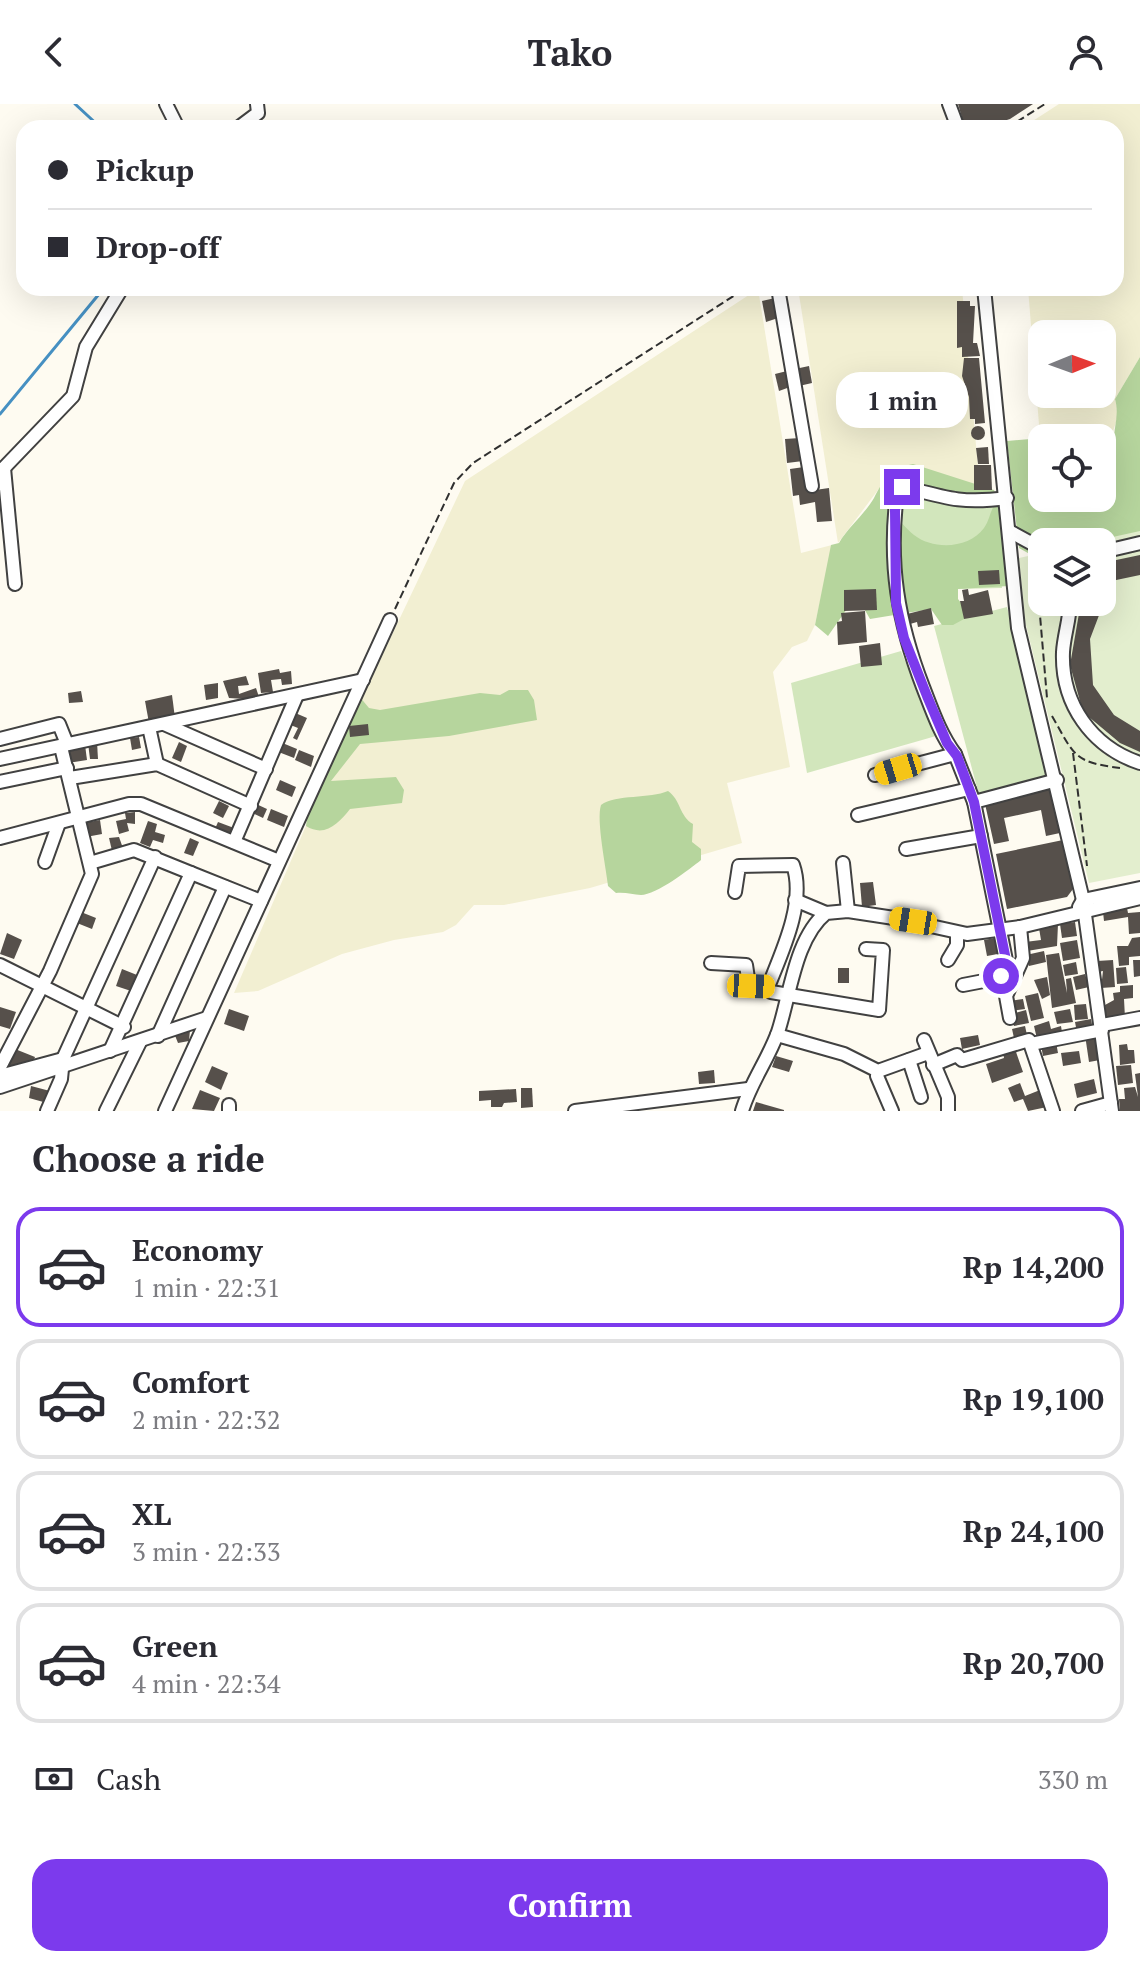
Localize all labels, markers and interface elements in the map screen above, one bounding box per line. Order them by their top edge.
text: Tako [528,29,612,76]
icon: back [32,30,76,74]
icon: person [1064,30,1108,74]
text: Pickup [96,150,194,190]
text: Drop-off [96,227,220,267]
north arrow [1028,320,1116,408]
map controls [1028,320,1116,616]
callout: 1 min [836,371,968,427]
text: 1 min [866,383,938,417]
button: locate [1028,424,1116,512]
route end [884,469,920,505]
button: layers [1028,528,1116,616]
car [872,751,924,787]
car [887,905,939,937]
route start [983,958,1019,994]
car [727,973,775,999]
text: Choose a ride [32,1135,265,1182]
text: Economy [132,1230,263,1270]
icon: car [36,1231,108,1303]
text: Rp 14,200 [963,1247,1104,1287]
text: 1 min · 22:31 [132,1270,281,1304]
text: Comfort [132,1362,250,1402]
icon: car [36,1363,108,1435]
text: Rp 19,100 [963,1379,1104,1419]
text: 2 min · 22:32 [132,1402,281,1436]
text: XL [132,1494,171,1534]
icon: car [36,1495,108,1567]
text: Rp 24,100 [963,1511,1104,1551]
text: 3 min · 22:33 [132,1534,281,1568]
text: Green [132,1626,218,1666]
icon: car [36,1627,108,1699]
text: Rp 20,700 [963,1643,1104,1683]
text: 4 min · 22:34 [132,1666,281,1700]
icon: cash [32,1757,76,1801]
text: Cash [96,1759,161,1799]
text: 330 m [1038,1762,1108,1796]
button: Confirm [32,1859,1108,1951]

